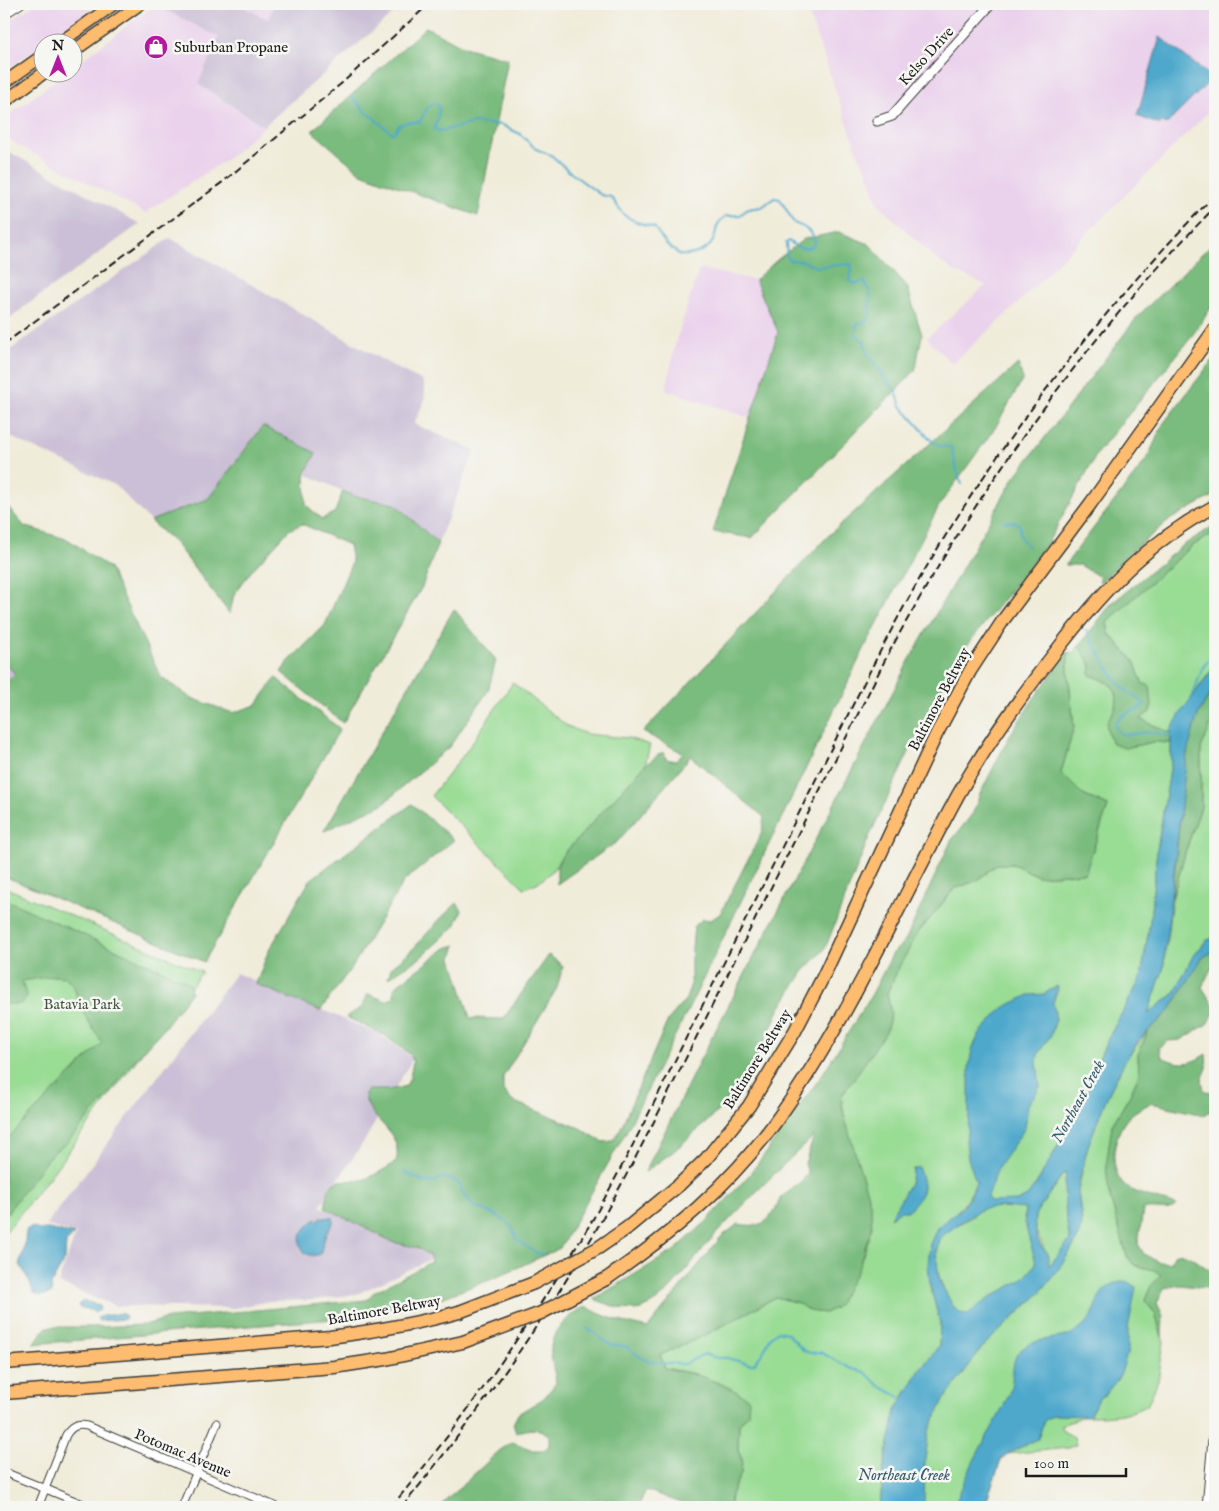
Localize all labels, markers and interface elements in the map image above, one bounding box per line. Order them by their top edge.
street label: Kelso Drive [895,23,958,90]
north arrow [32,32,82,82]
shop icon: Suburban Propane [143,34,169,60]
text: N [51,37,64,55]
place label: Suburban Propane [174,38,288,57]
street label: Baltimore Beltway [904,644,975,754]
park label: Batavia Park [44,995,121,1014]
street label: Baltimore Beltway [719,1005,796,1113]
water label: Northeast Creek [1048,1056,1110,1147]
street label: Baltimore Beltway [326,1291,443,1330]
street label: Potomac Avenue [132,1425,234,1482]
scale bar [1026,1446,1126,1478]
text: 100 m [1034,1454,1070,1473]
water label: Northeast Creek [858,1466,950,1486]

